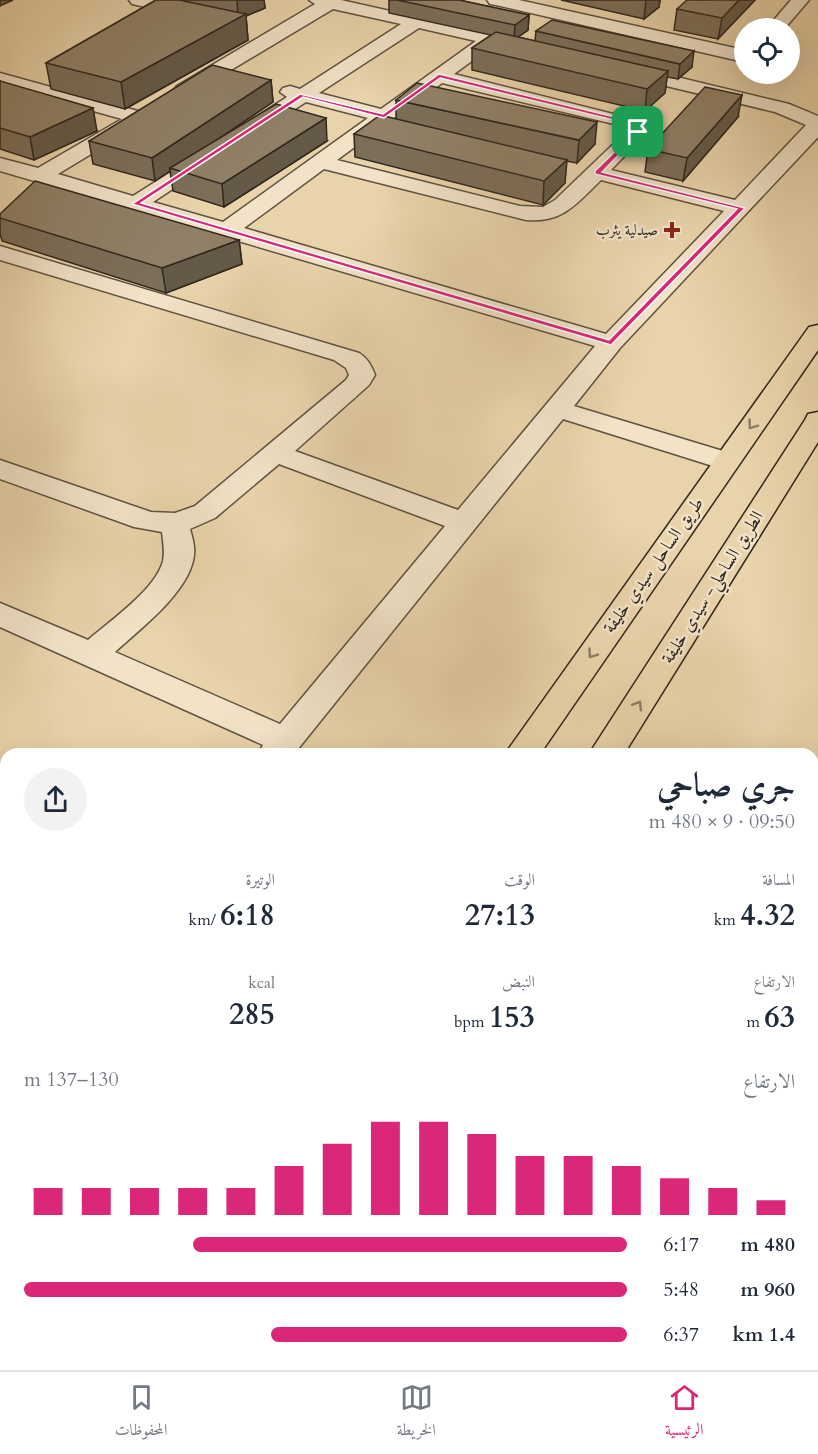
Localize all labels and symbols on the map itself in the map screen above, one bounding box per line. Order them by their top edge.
pin [612,106,663,157]
place label: صيدلية يثرب [596,220,658,240]
marker: صيدلية يثرب [663,221,681,239]
one-way arrow [748,419,759,430]
street label: طريق الساحل سيدي خليفة [597,492,711,639]
street label: الطريق الساحلي- سيدي خليفة [655,506,773,671]
one-way arrow [588,647,599,658]
one-way arrow [630,701,642,711]

